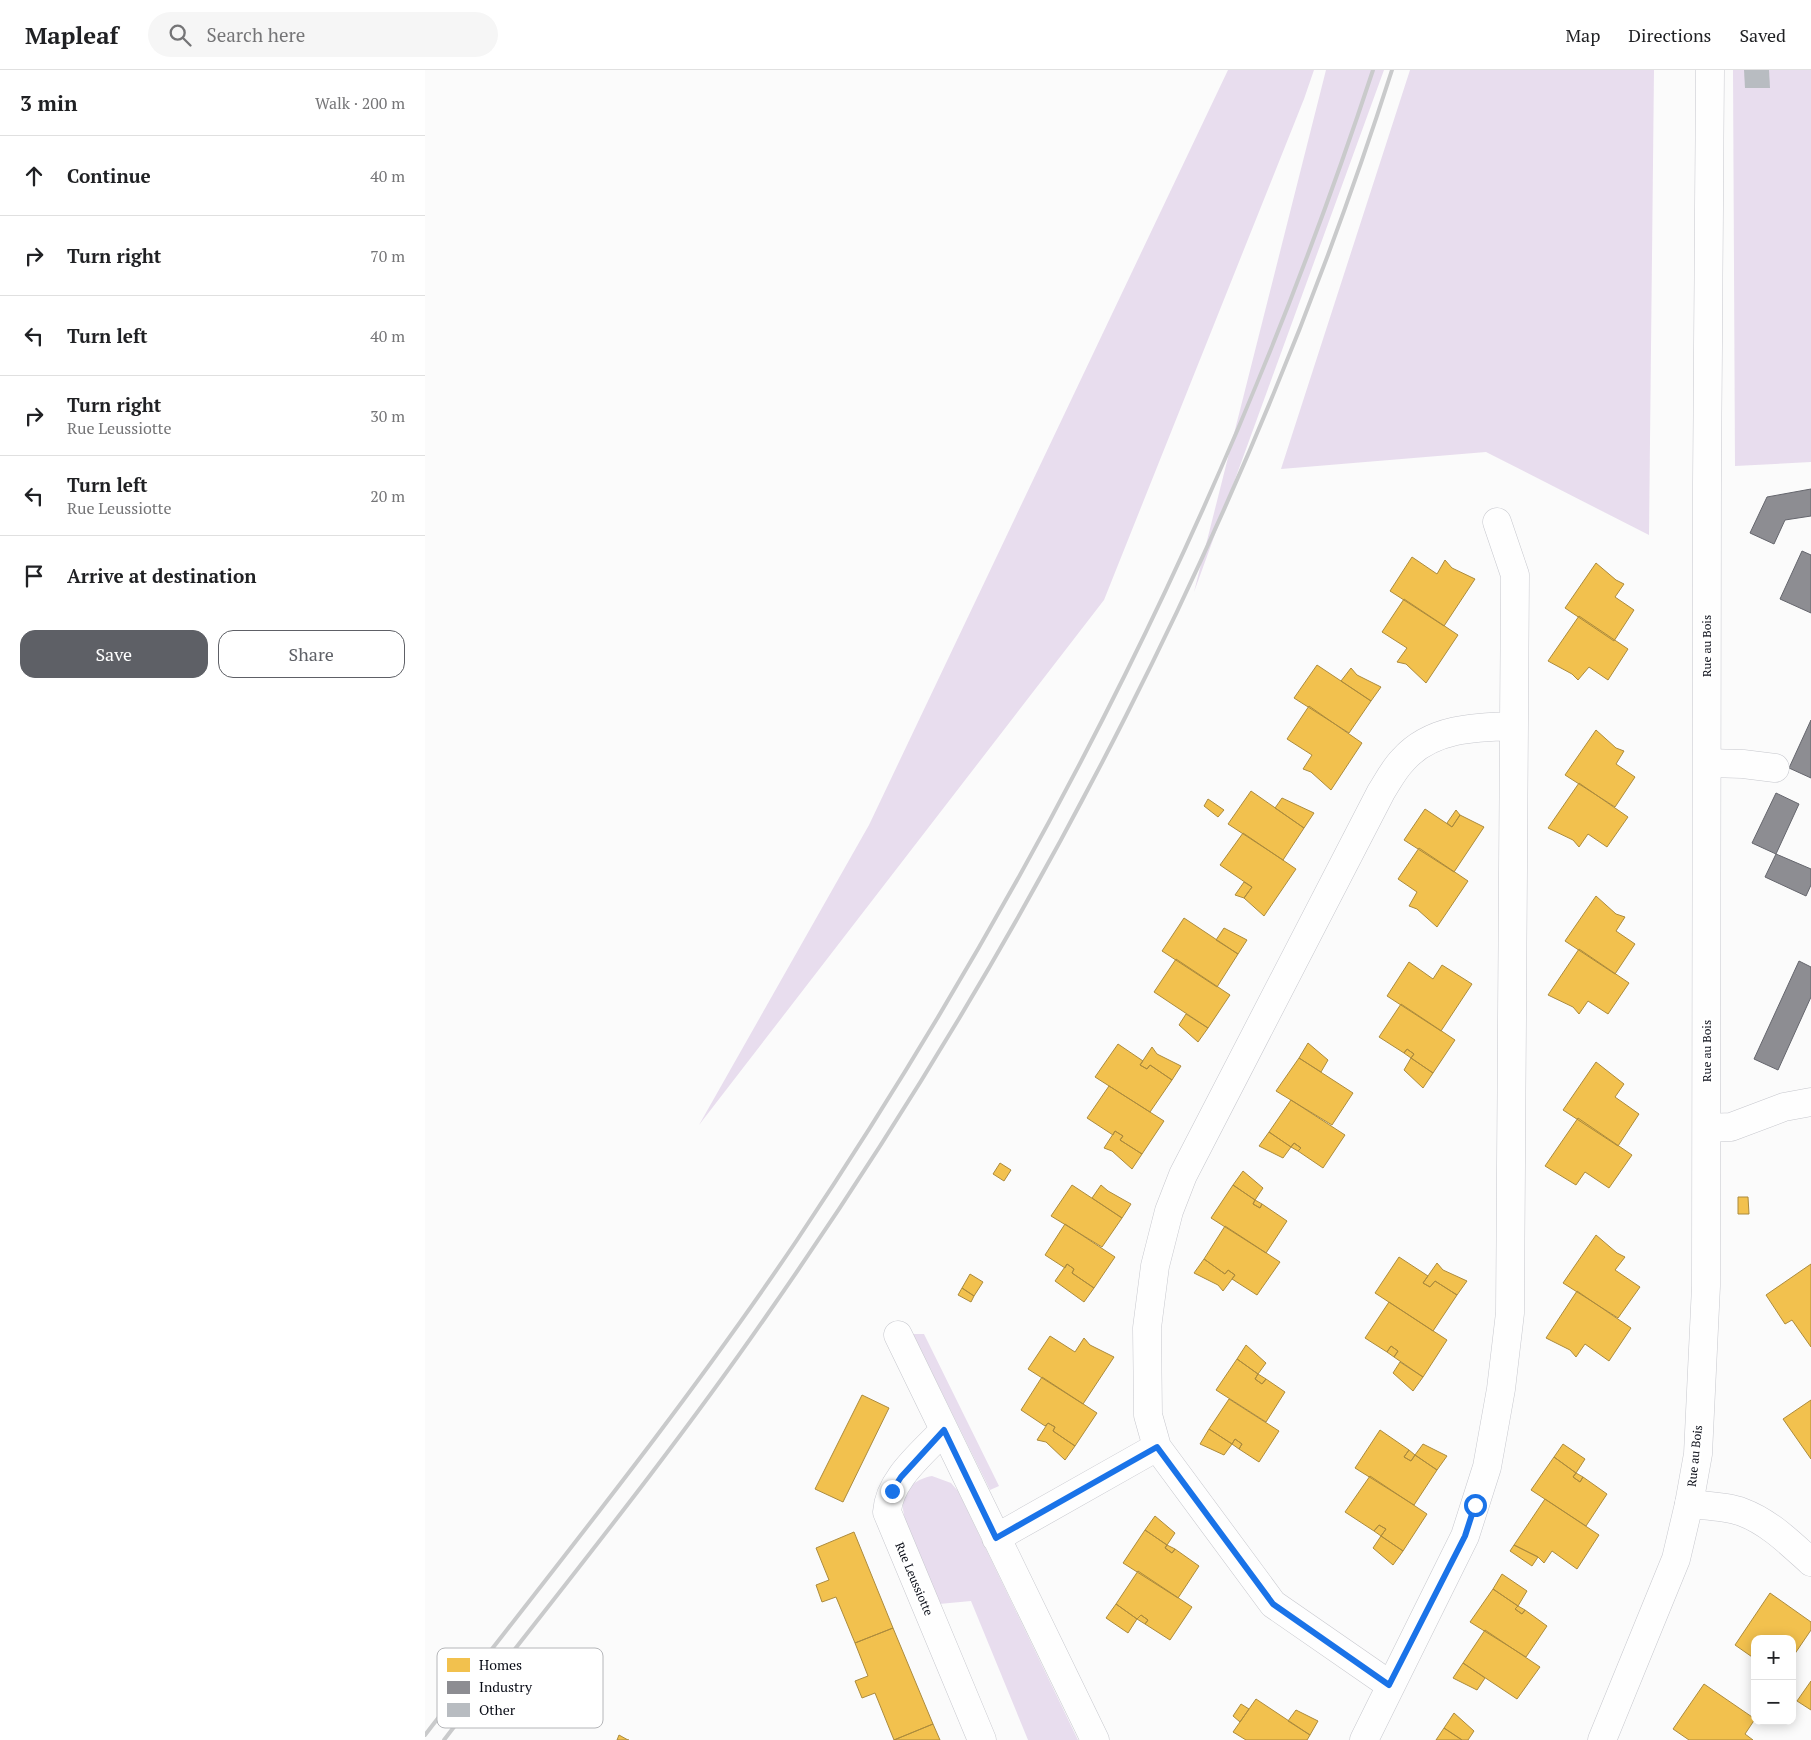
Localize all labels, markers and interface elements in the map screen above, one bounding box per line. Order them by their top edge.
search box [148,12,498,57]
text: Mapleaf [25,19,118,51]
icon: search [166,21,194,49]
text: Search here [206,22,305,47]
text: Map [1565,23,1600,47]
text: Directions [1628,23,1711,47]
text: Saved [1739,23,1786,47]
text: 3 min [20,89,77,117]
text: Walk · 200 m [315,92,405,114]
icon: ahead [20,162,48,190]
text: Continue [67,163,151,188]
text: 40 m [370,165,405,187]
icon: right [20,242,48,270]
text: Turn right [67,243,161,268]
text: 70 m [370,245,405,267]
icon: left [20,322,48,350]
text: Turn left [67,323,148,348]
text: 40 m [370,325,405,347]
text: Turn right [67,392,161,417]
icon: right [20,402,48,430]
text: 30 m [370,405,405,427]
text: Rue Leussiotte [67,417,172,439]
text: Turn left [67,472,148,497]
icon: left [20,482,48,510]
text: 20 m [370,485,405,507]
text: Rue Leussiotte [67,497,172,519]
icon: arrive [20,562,48,590]
text: Arrive at destination [67,563,256,588]
street label: Rue au Bois [1699,615,1714,677]
button: Save [20,630,208,678]
button: Share [218,630,405,678]
street label: Rue au Bois [1699,1020,1714,1082]
street label: Rue au Bois [1684,1424,1705,1488]
route end [881,1480,904,1503]
route start [1464,1494,1487,1517]
street label: Rue Leussiotte [892,1540,937,1618]
map controls [1751,1635,1796,1725]
button: + [1751,1635,1796,1680]
legend [437,1648,603,1728]
text: Homes [479,1655,522,1674]
text: Industry [479,1677,533,1696]
button: − [1751,1680,1796,1725]
text: Other [479,1700,516,1719]

